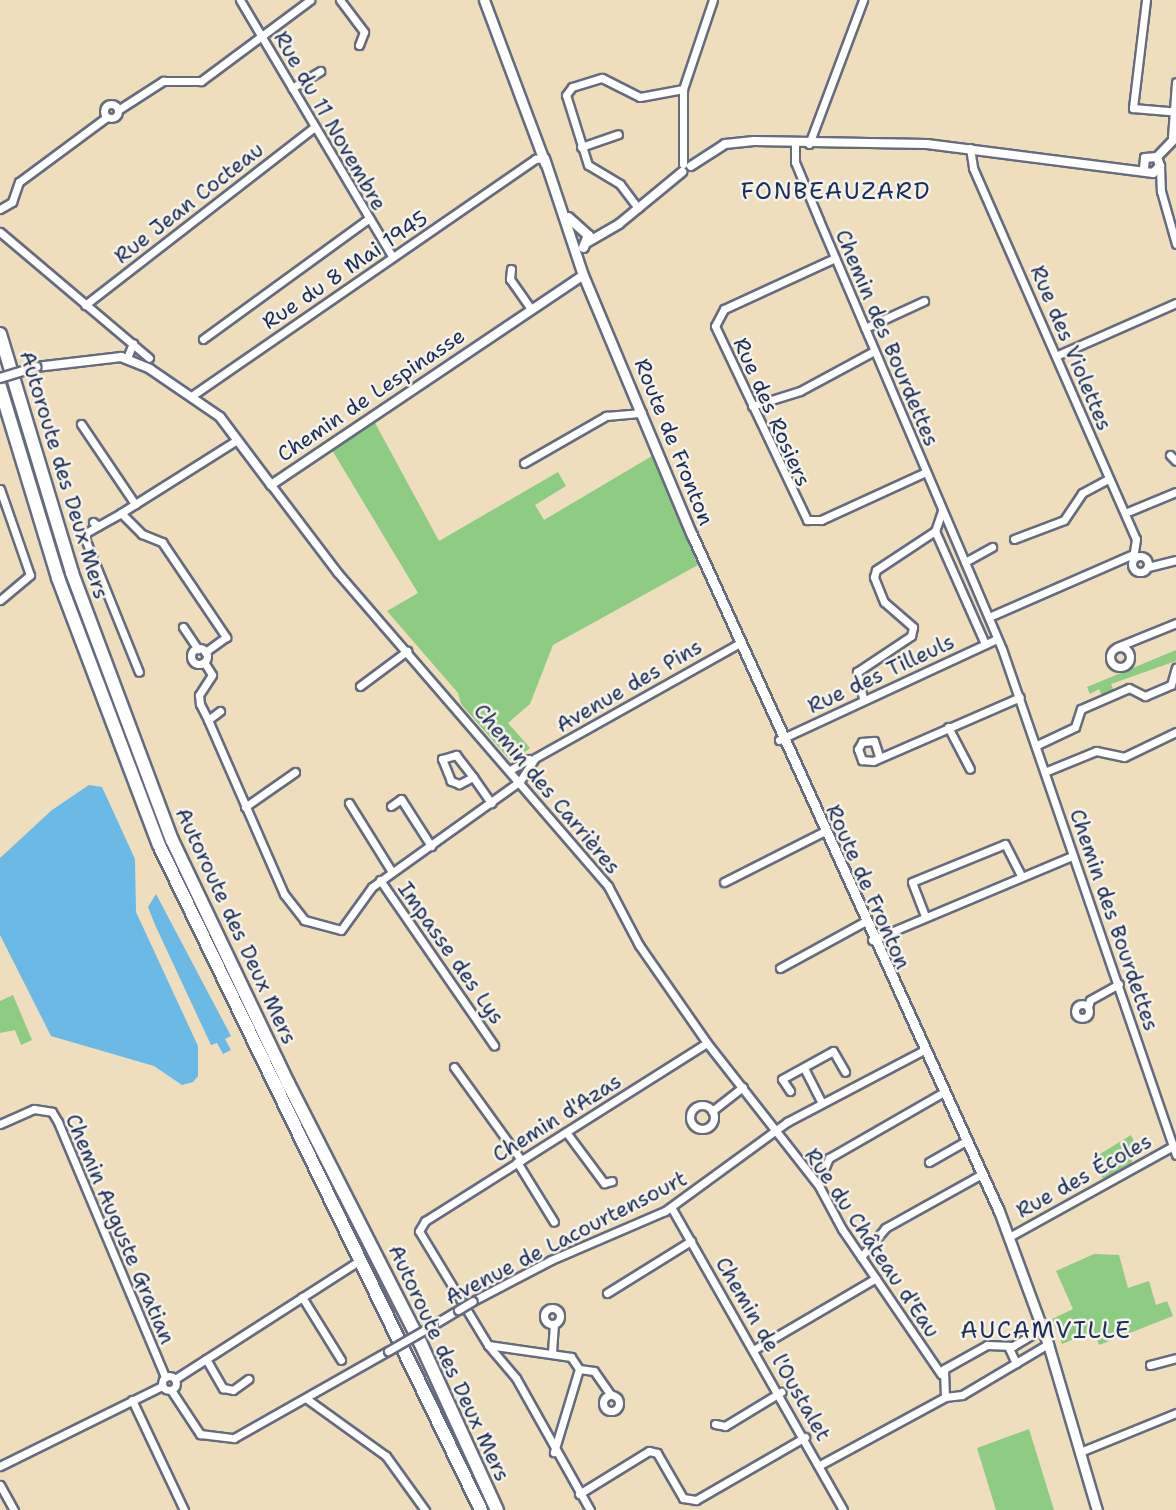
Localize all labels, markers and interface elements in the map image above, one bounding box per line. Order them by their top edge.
street label: Rue du 11 Novembre [268,27,392,215]
street label: Rue Jean Cocteau [109,137,269,269]
district label: FONBEAUZARD [741,178,931,206]
street label: Rue du 8 Mai 1945 [257,205,433,335]
street label: Chemin des Bourdettes [830,226,944,450]
street label: Rue des Violettes [1025,262,1117,434]
street label: Chemin de Lespinasse [273,323,469,467]
street label: Rue des Rosiers [728,334,816,490]
street label: Autoroute des Deux Mers [14,348,114,602]
street label: Route de Fronton [629,355,719,529]
street label: Rue des Tilleuls [804,629,958,719]
street label: Avenue des Pins [552,634,706,738]
street label: Chemin des Carrières [468,699,626,879]
street label: Route de Fronton [820,801,916,973]
street label: Autoroute des Deux Mers [170,804,302,1048]
street label: Chemin des Bourdettes [1064,806,1164,1034]
street label: Impasse des Lys [392,877,510,1029]
street label: Chemin d'Azas [488,1068,626,1168]
street label: Chemin Auguste Gratian [60,1110,180,1348]
street label: Rue des Écoles [1012,1128,1156,1224]
street label: Rue du Château d'Eau [799,1144,945,1342]
street label: Avenue de Lacourtensourt [441,1166,691,1310]
street label: Autoroute des Deux Mers [383,1241,515,1485]
street label: Chemin de l'Oustalet [710,1253,836,1445]
district label: AUCAMVILLE [960,1317,1132,1345]

